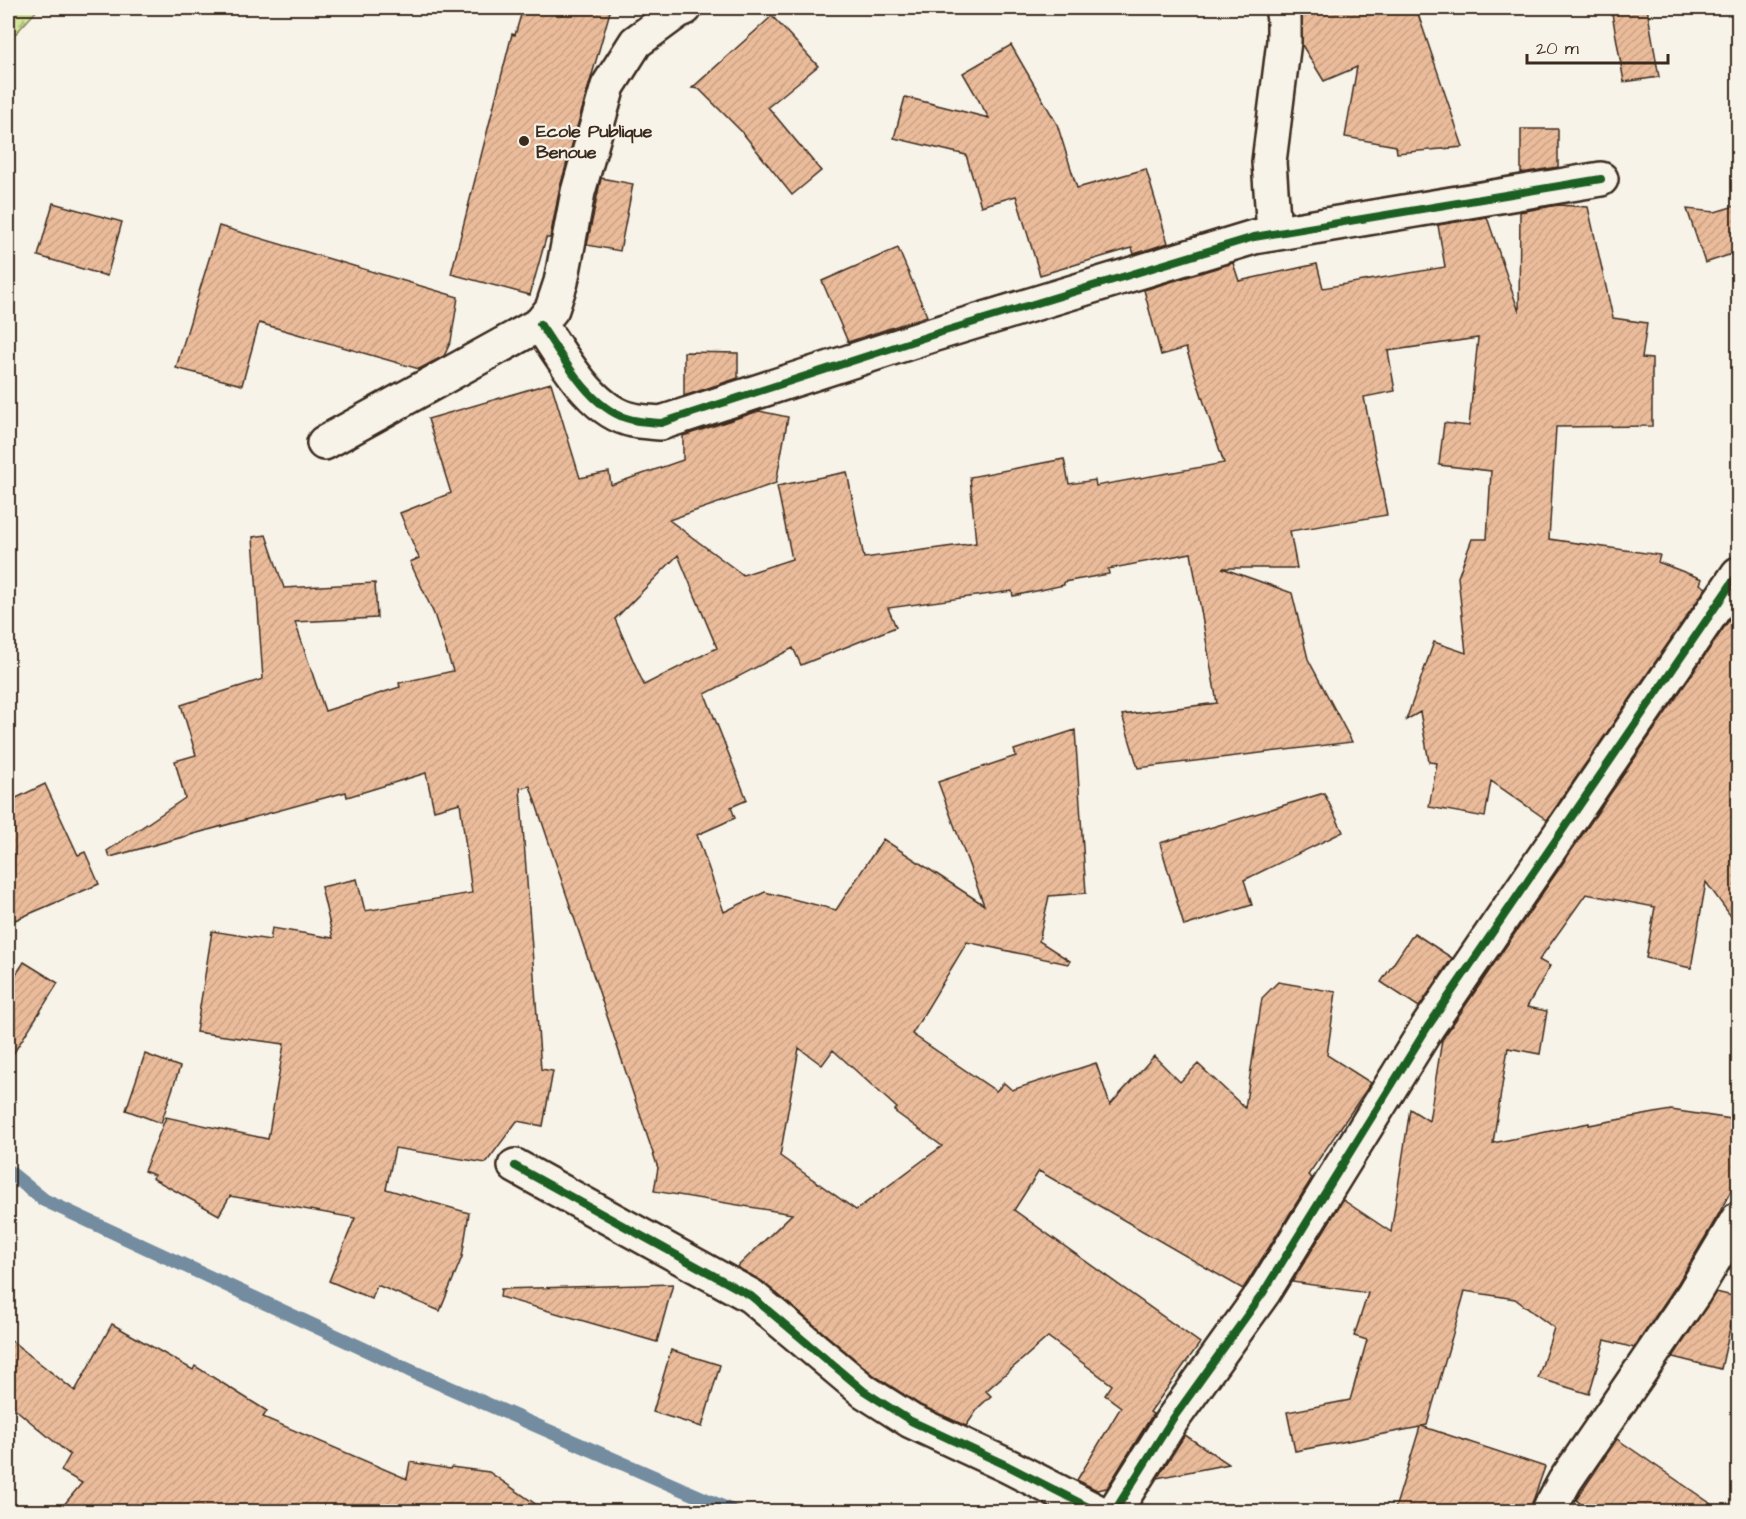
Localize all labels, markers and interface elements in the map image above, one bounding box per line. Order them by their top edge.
scale bar [1527,27,1668,65]
text: 20 m [1536,36,1579,61]
place label: Ecole Publique Benoue [536,119,653,165]
marker: Ecole Publique Benoue [517,134,531,148]

